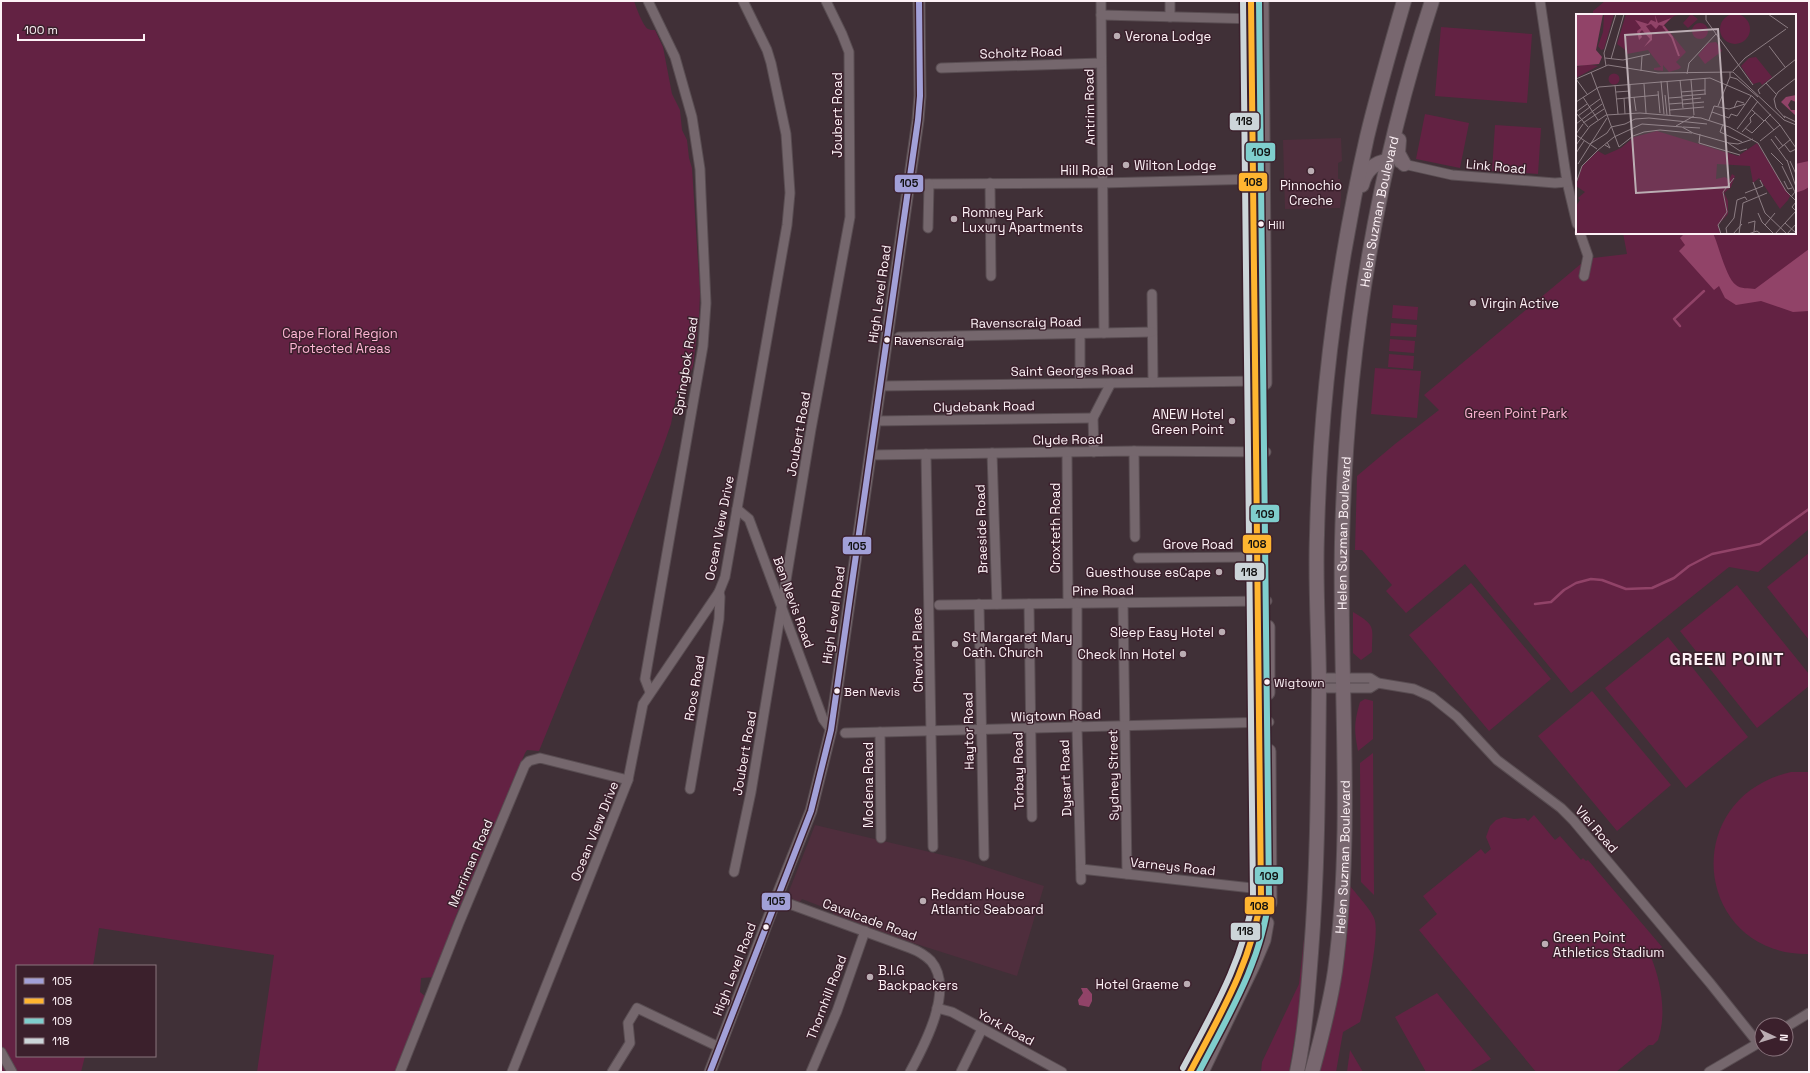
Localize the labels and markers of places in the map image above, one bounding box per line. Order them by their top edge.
place label: Verona Lodge [1125,28,1211,45]
marker: Verona Lodge [1112,31,1122,41]
place label: Wilton Lodge [1134,157,1216,174]
marker: Wilton Lodge [1121,160,1131,170]
marker: Pinnochio Creche [1306,166,1316,176]
place label: Pinnochio Creche [1280,177,1342,209]
place label: Romney Park Luxury Apartments [962,204,1083,236]
marker: Romney Park Luxury Apartments [949,214,959,224]
place label: Hill [1268,217,1285,233]
marker: Hill [1256,219,1266,229]
place label: Virgin Active [1481,295,1559,312]
marker: Virgin Active [1468,298,1478,308]
place label: Ravenscraig [894,333,964,349]
marker: Ravenscraig [882,335,892,345]
place label: ANEW Hotel Green Point [1151,406,1224,438]
marker: ANEW Hotel Green Point [1227,416,1237,426]
place label: Guesthouse esCape [1086,564,1211,581]
marker: Guesthouse esCape [1214,567,1224,577]
place label: Sleep Easy Hotel [1110,624,1214,641]
marker: Sleep Easy Hotel [1217,627,1227,637]
place label: St Margaret Mary Cath. Church [963,629,1073,661]
marker: St Margaret Mary Cath. Church [950,639,960,649]
place label: Check Inn Hotel [1077,646,1175,663]
marker: Check Inn Hotel [1178,649,1188,659]
place label: Wigtown [1274,675,1325,691]
marker: Wigtown [1262,677,1272,687]
place label: Ben Nevis [844,684,900,700]
marker: Ben Nevis [832,686,842,696]
place label: Reddam House Atlantic Seaboard [931,886,1044,918]
marker: Reddam House Atlantic Seaboard [918,896,928,906]
unlabelled marker [761,922,771,932]
place label: Green Point Athletics Stadium [1553,929,1665,961]
marker: Green Point Athletics Stadium [1540,939,1550,949]
place label: B.I.G Backpackers [878,962,958,994]
marker: B.I.G Backpackers [865,972,875,982]
place label: Hotel Graeme [1096,976,1179,993]
marker: Hotel Graeme [1182,979,1192,989]

